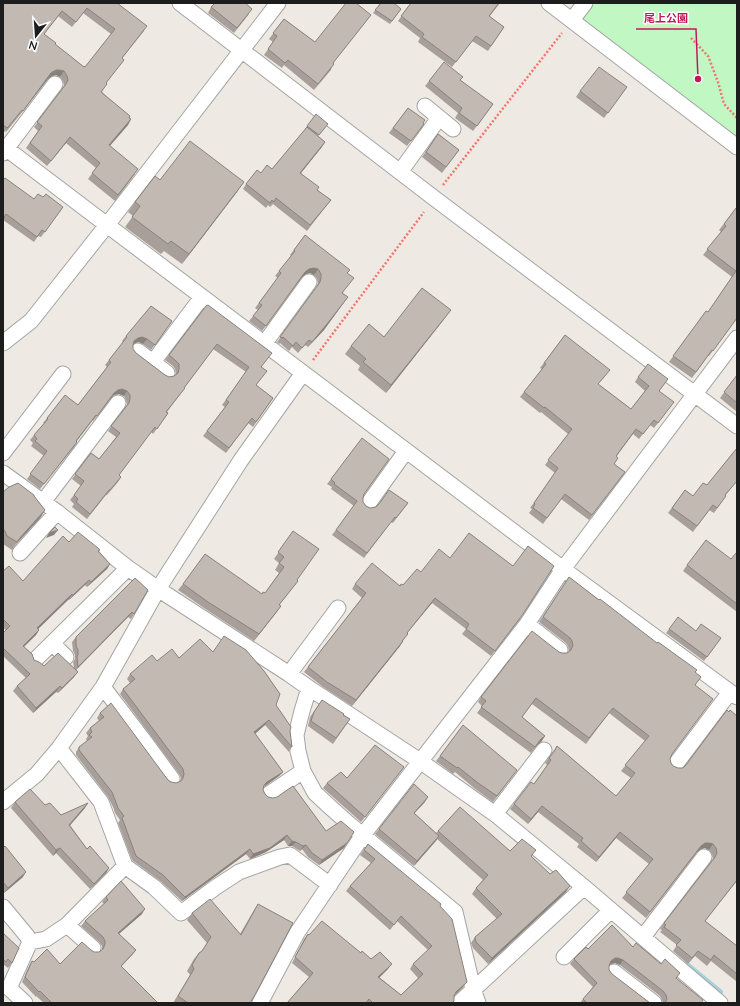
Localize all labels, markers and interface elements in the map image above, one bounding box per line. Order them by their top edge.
callout: 尾上公園 [636,6,696,29]
text: 尾上公園 [644,11,688,24]
north arrow [16,16,56,56]
text: N [27,39,39,53]

